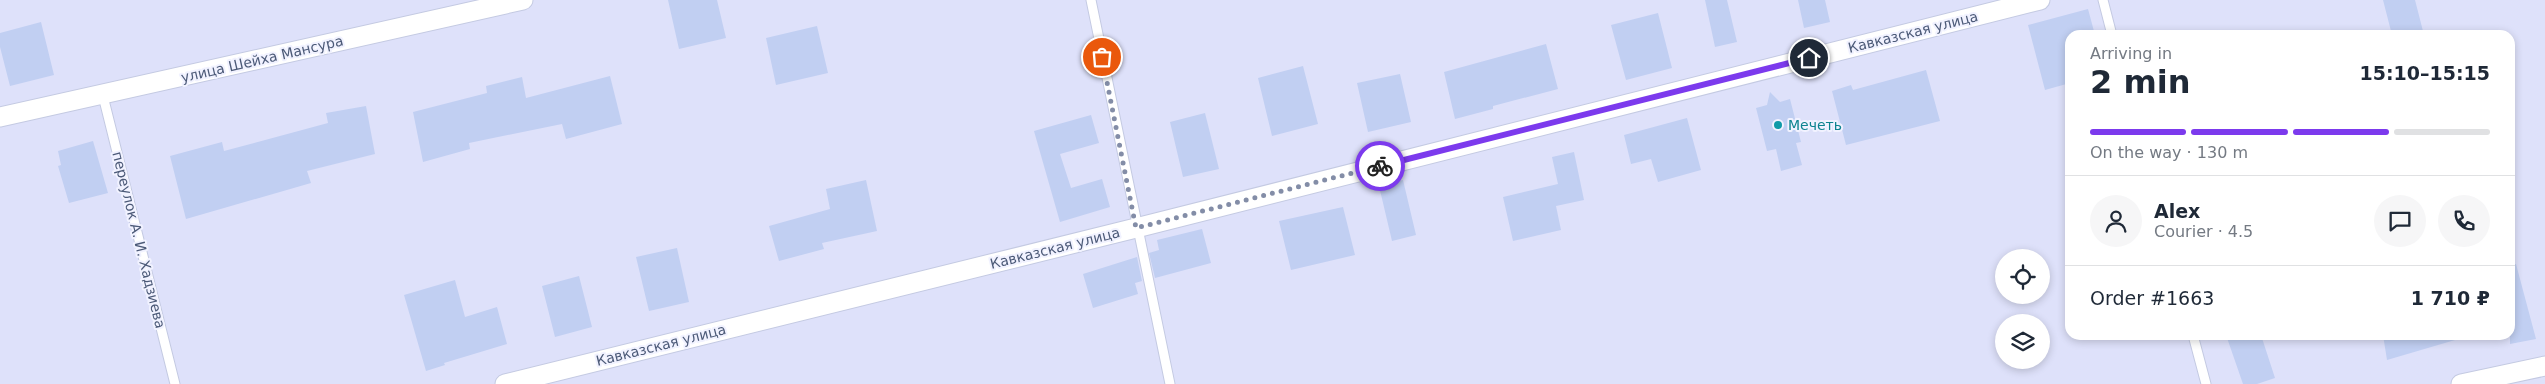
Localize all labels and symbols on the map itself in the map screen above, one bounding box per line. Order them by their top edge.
street label: Кавказская улица [1846,8,1980,56]
street label: улица Шейха Мансура [179,33,345,85]
pin [1081,36,1123,78]
pin [1788,37,1830,79]
place label: Мечеть [1788,117,1842,133]
marker: Мечеть [1772,119,1784,131]
courier [1355,141,1405,191]
street label: переулок А. И. Хадзиева [109,150,169,330]
street label: Кавказская улица [988,224,1122,272]
street label: Кавказская улица [594,321,728,369]

